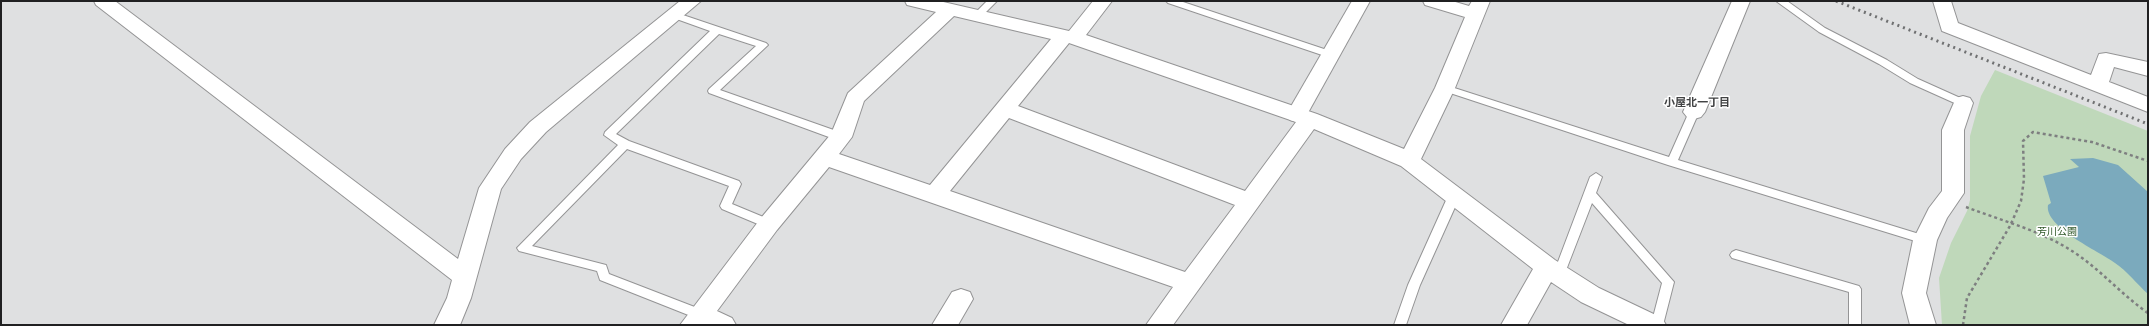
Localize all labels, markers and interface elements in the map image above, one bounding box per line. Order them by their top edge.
district label: 小屋北一丁目 [1664,95,1730,109]
park label: 芳川公園 [2037,226,2077,238]

